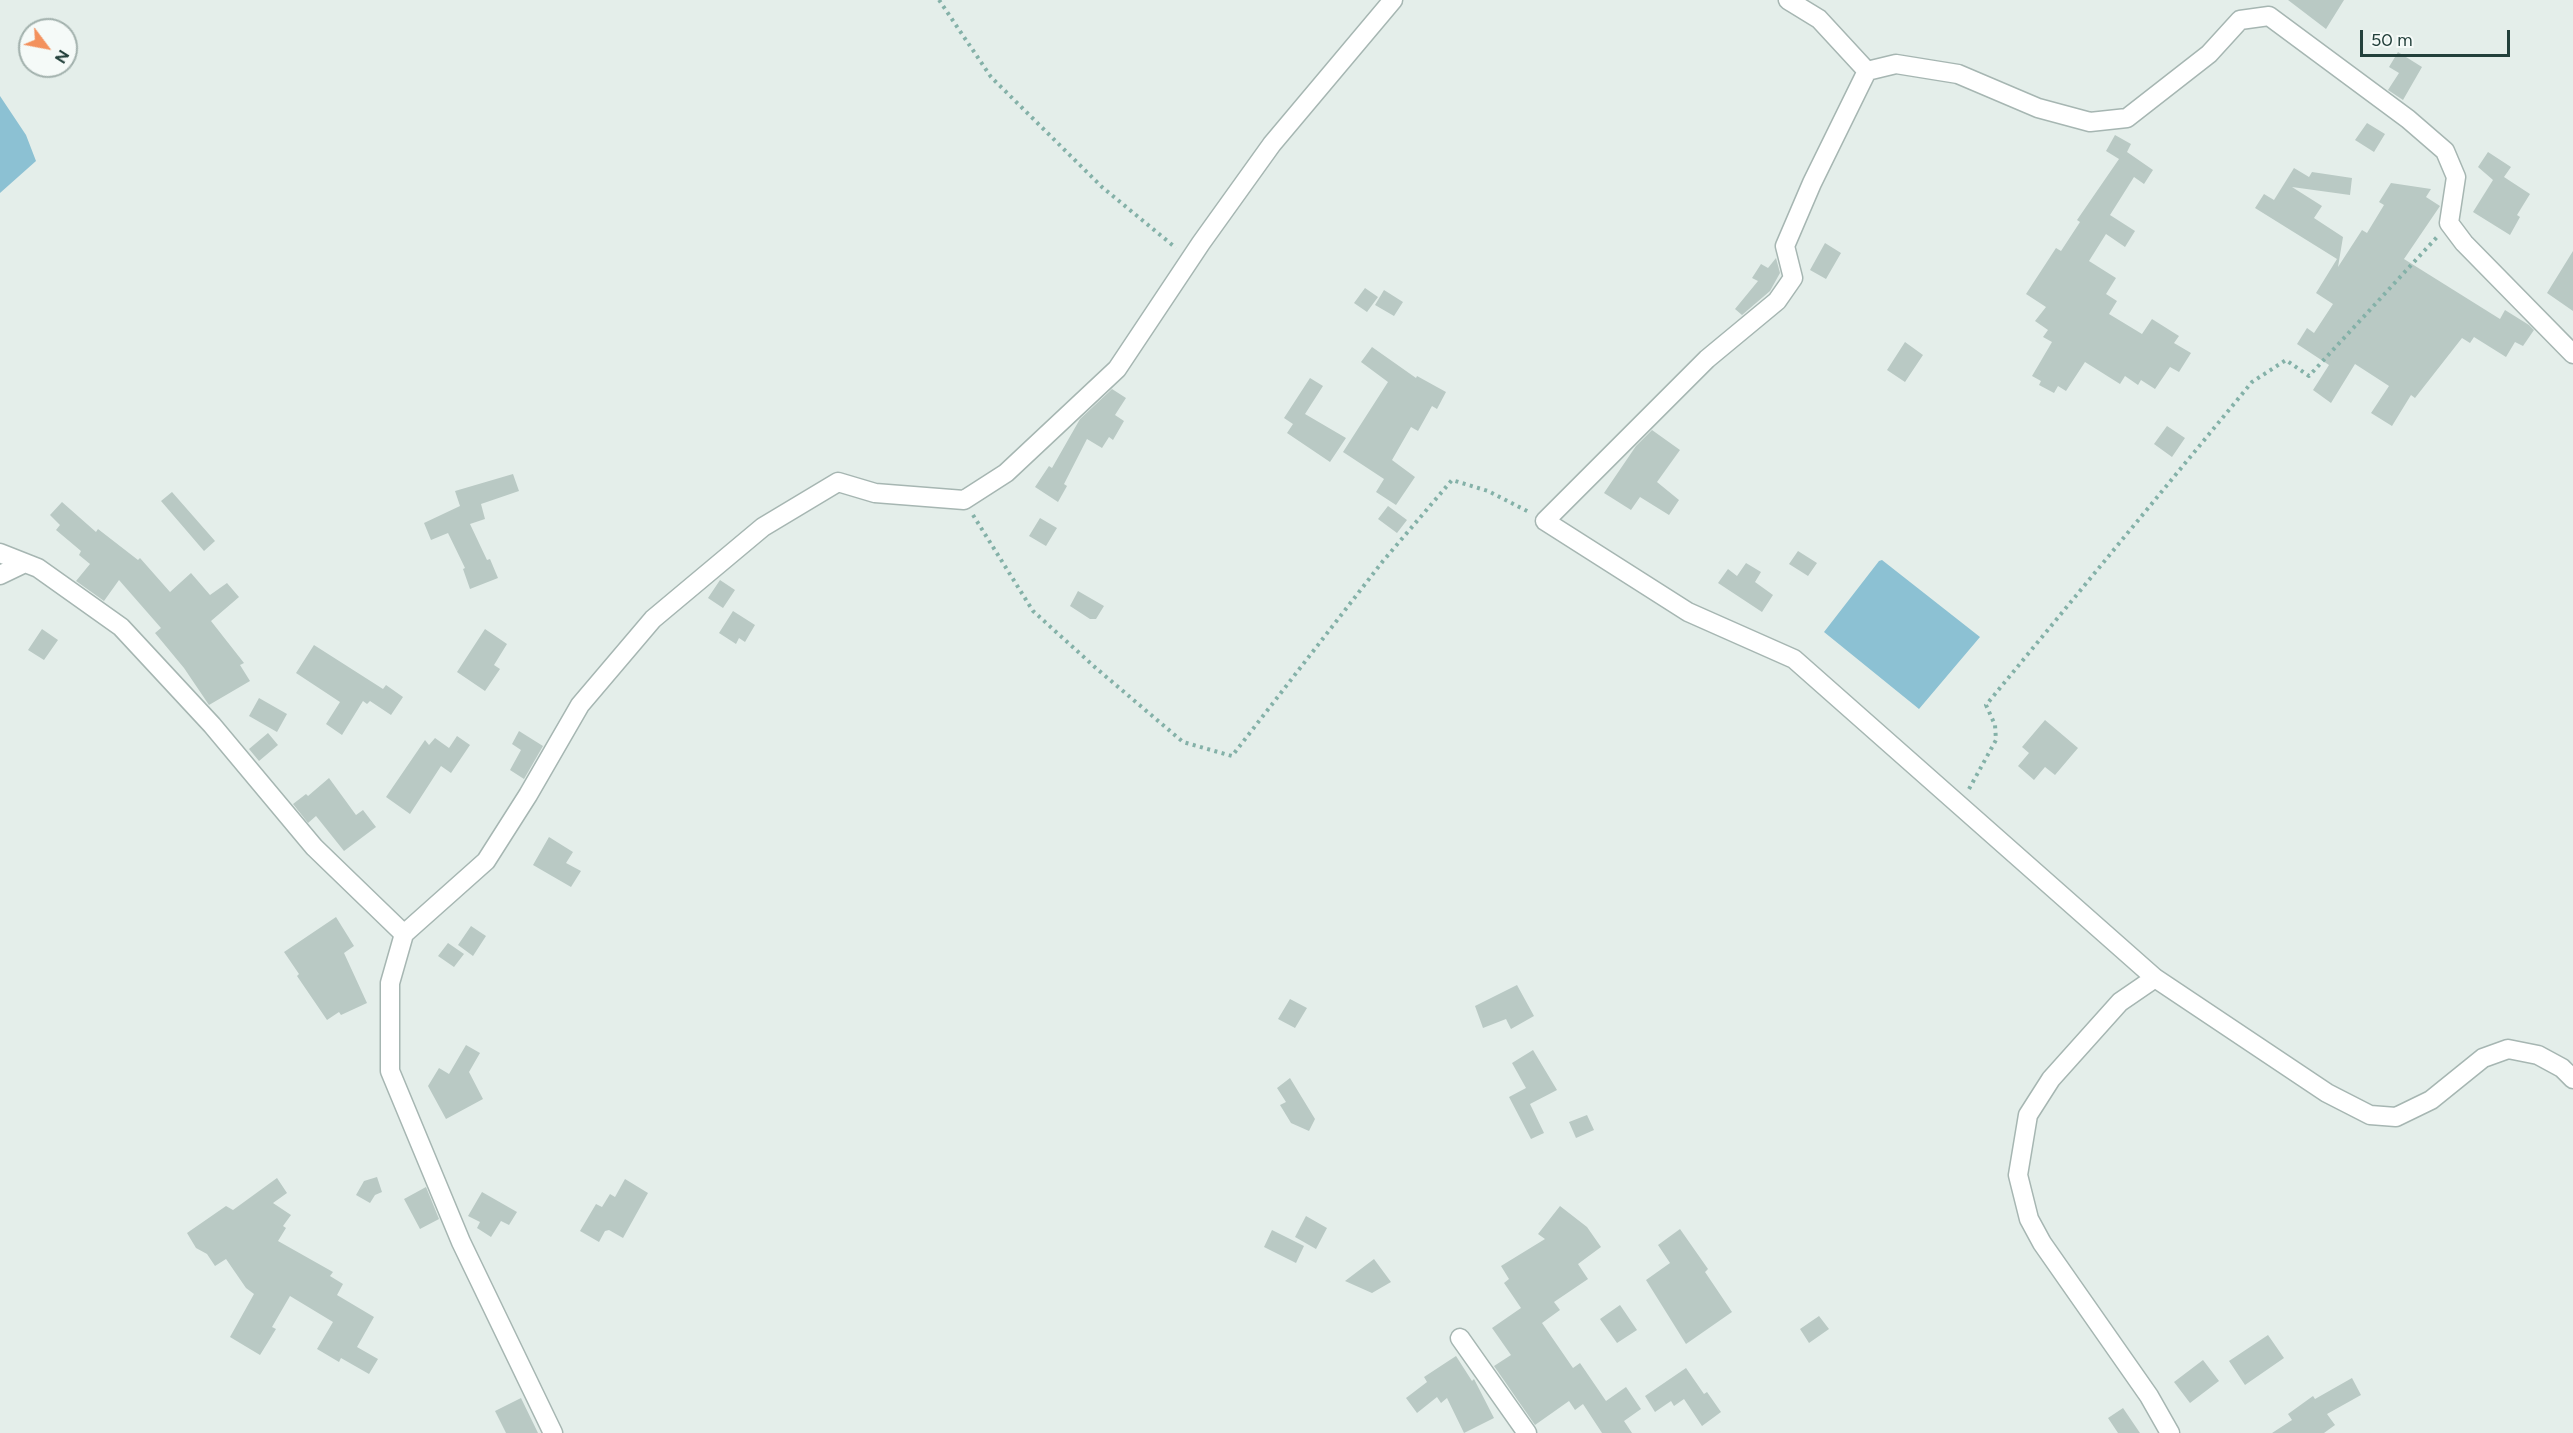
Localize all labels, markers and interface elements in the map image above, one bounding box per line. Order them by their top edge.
north arrow [18,18,78,78]
scale bar [2363,18,2513,56]
text: 50 m [2371,29,2413,51]
text: N [51,46,73,67]

